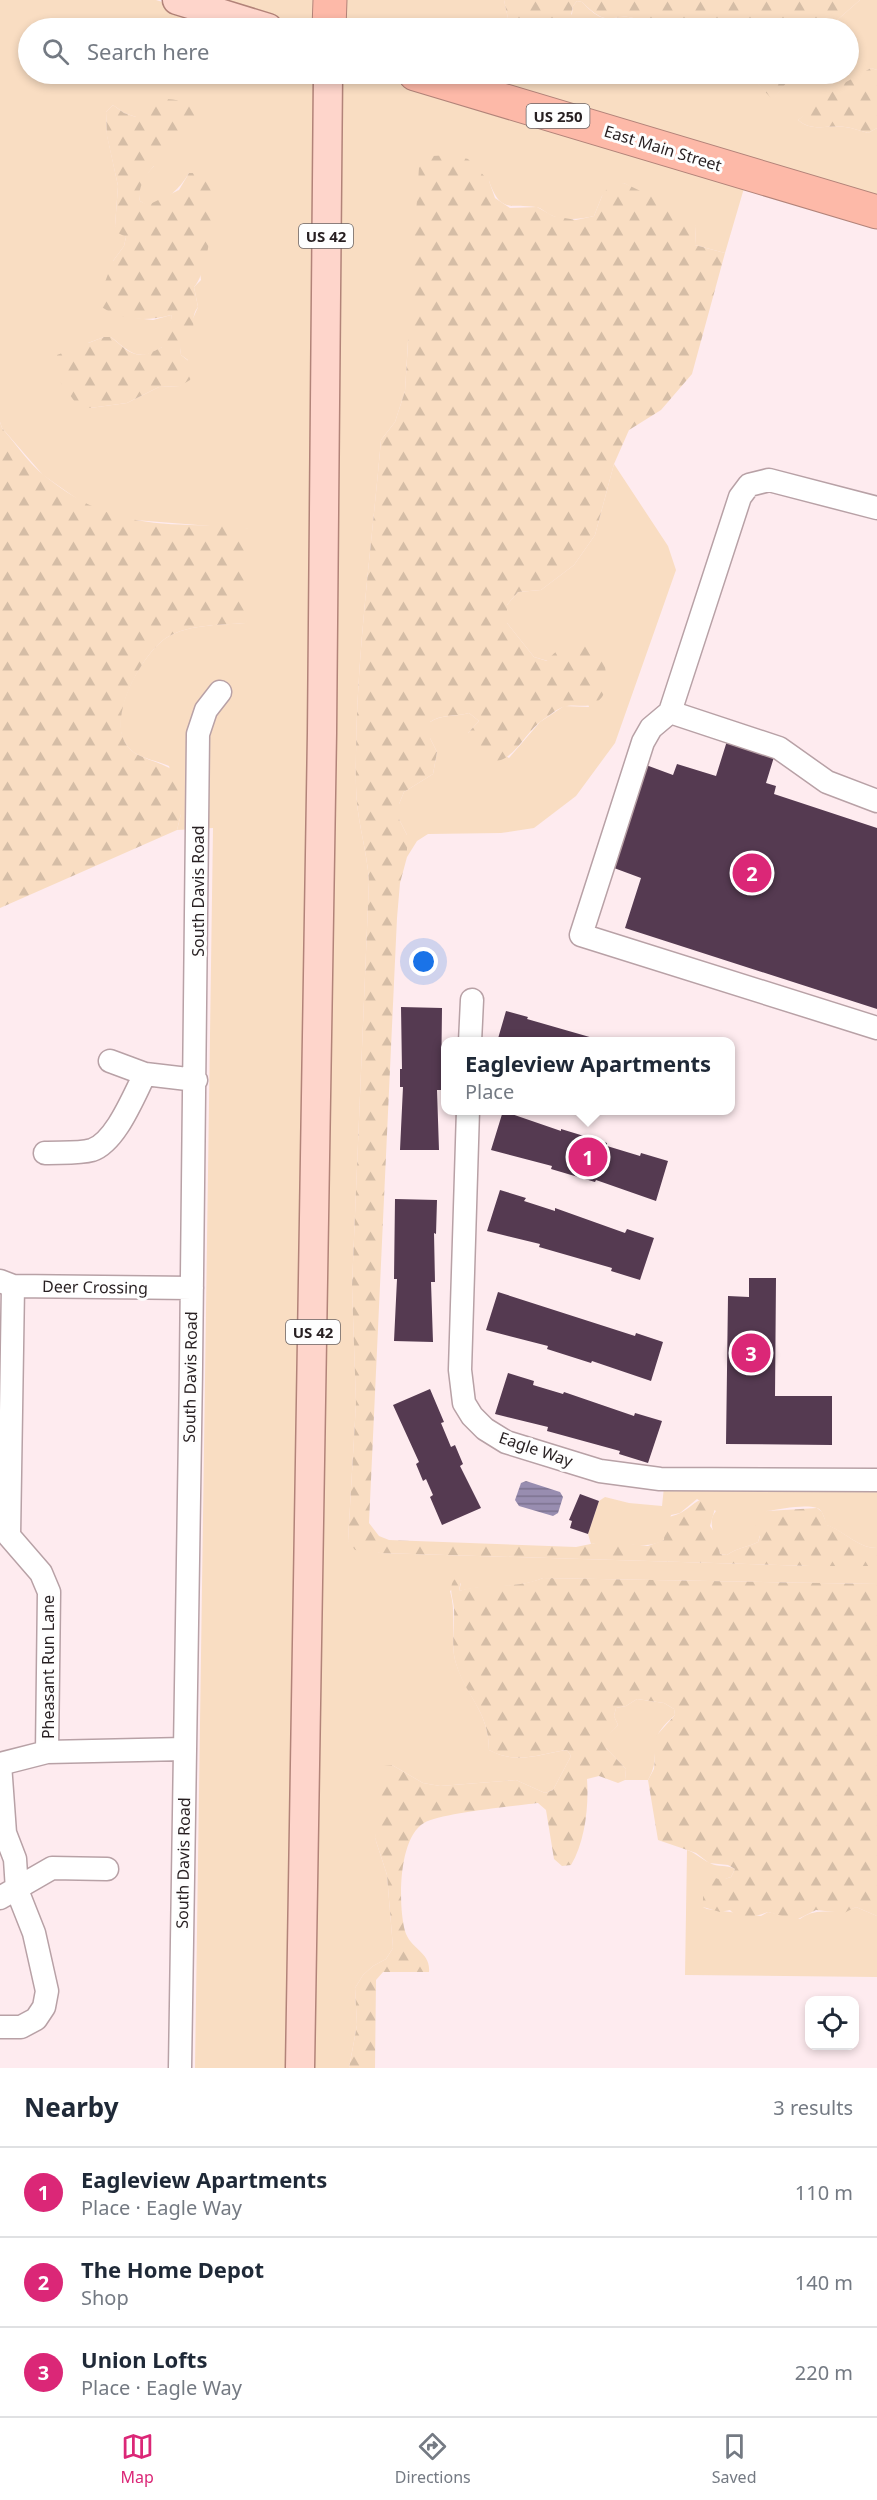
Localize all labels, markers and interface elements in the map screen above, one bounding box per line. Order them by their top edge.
search box [18,18,859,84]
icon: search [39,35,72,68]
text: Search here [87,36,209,66]
road number: US 250 [526,104,590,128]
street label: East Main Street [602,120,725,176]
road number: US 42 [299,224,353,248]
street label: South Davis Road [187,825,209,957]
pin: 2 [732,850,771,896]
your location [409,947,438,976]
popup [441,1037,735,1115]
text: Eagleview Apartments [465,1048,711,1078]
text: Place [465,1078,514,1105]
pin: 1 [568,1134,608,1180]
street label: Deer Crossing [42,1275,148,1299]
street label: South Davis Road [178,1311,202,1443]
road number: US 42 [286,1320,340,1344]
pin: 3 [732,1330,771,1376]
street label: Eagle Way [496,1426,577,1472]
street label: Pheasant Run Lane [37,1595,59,1739]
street label: South Davis Road [171,1797,195,1929]
map controls [805,1996,859,2050]
button: locate [805,1996,859,2050]
text: Nearby [24,2089,119,2125]
text: 3 results [773,2094,853,2121]
text: Eagleview Apartments [81,2164,327,2194]
text: 1 [38,2179,49,2206]
text: 110 m [795,2179,853,2206]
text: Place · Eagle Way [81,2194,242,2221]
text: The Home Depot [81,2254,264,2284]
text: 2 [38,2269,49,2296]
text: 140 m [795,2269,853,2296]
text: Shop [81,2284,129,2311]
text: Union Lofts [81,2344,207,2374]
text: 3 [38,2359,49,2386]
text: 220 m [795,2359,853,2386]
text: Place · Eagle Way [81,2374,242,2401]
tab: Map [120,2430,154,2488]
tab: Directions [395,2430,471,2488]
tab: Saved [712,2430,756,2488]

